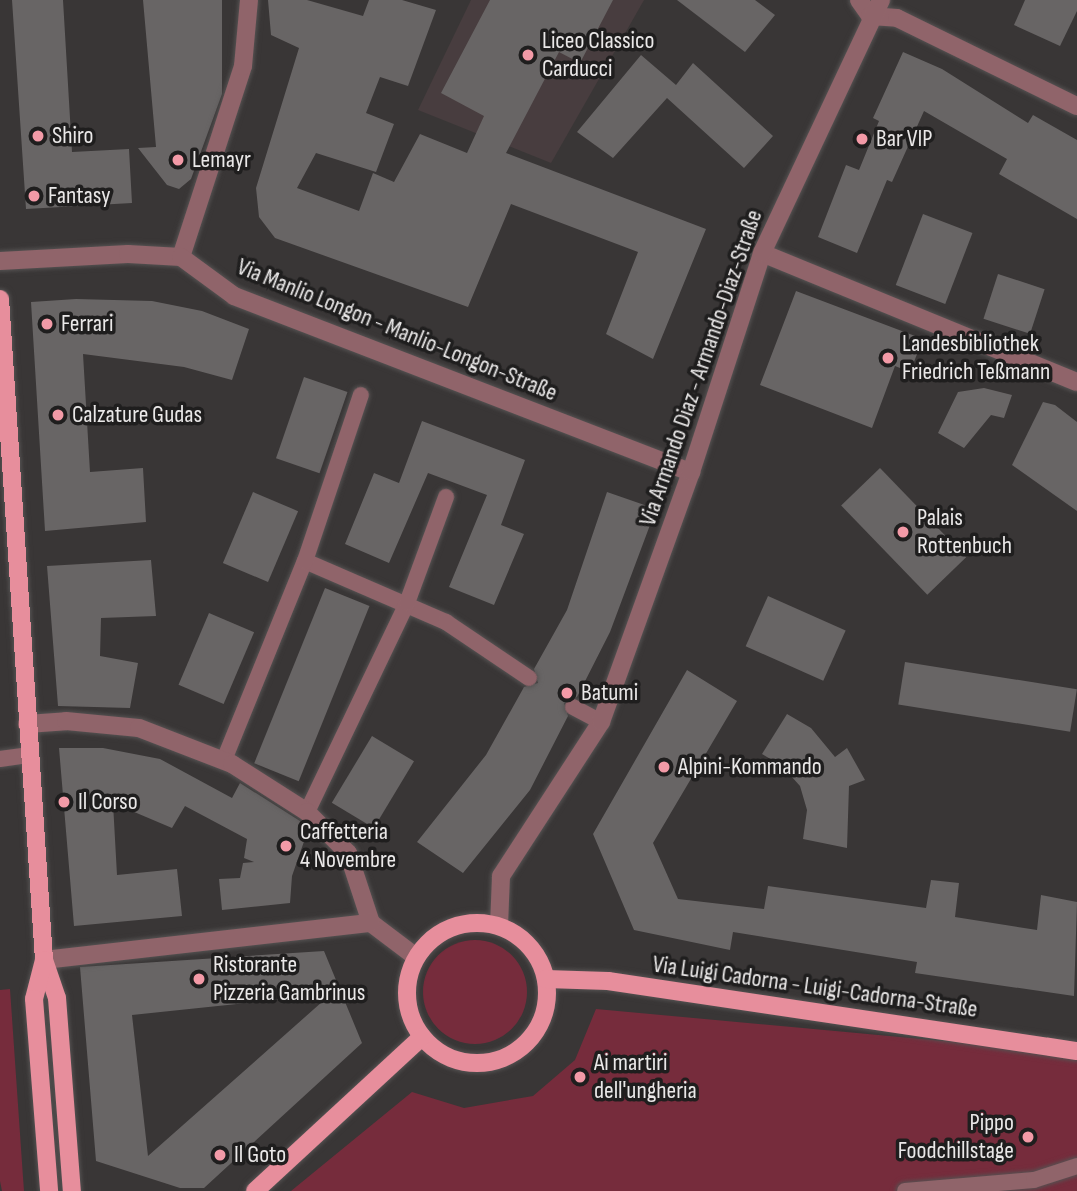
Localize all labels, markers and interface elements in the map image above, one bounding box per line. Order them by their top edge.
place label: Liceo Classico Carducci [542,27,655,83]
marker: Liceo Classico Carducci [520,47,536,63]
place label: Shiro [52,122,93,150]
place label: Bar VIP [876,125,932,153]
marker: Shiro [30,128,46,144]
marker: Bar VIP [854,131,870,147]
place label: Lemayr [192,146,251,174]
marker: Lemayr [170,152,186,168]
place label: Fantasy [48,182,111,210]
marker: Fantasy [26,188,42,204]
street label: Via Armando Diaz - Armando-Diaz-Straße [633,206,769,530]
street label: Via Manlio Longon - Manlio-Longon-Straße [233,252,561,408]
place label: Ferrari [61,310,113,338]
marker: Ferrari [39,316,55,332]
place label: Landesbibliothek Friedrich Teßmann [902,330,1050,386]
marker: Landesbibliothek Friedrich Teßmann [880,350,896,366]
place label: Calzature Gudas [72,401,202,429]
marker: Calzature Gudas [50,407,66,423]
place label: Palais Rottenbuch [917,504,1012,560]
marker: Palais Rottenbuch [895,524,911,540]
place label: Batumi [581,679,638,707]
marker: Batumi [559,685,575,701]
place label: Alpini-Kommando [678,753,822,781]
marker: Alpini-Kommando [656,759,672,775]
place label: Il Corso [78,788,138,816]
marker: Il Corso [56,794,72,810]
place label: Caffetteria 4 Novembre [300,818,396,874]
marker: Caffetteria 4 Novembre [278,838,294,854]
street label: Via Luigi Cadorna - Luigi-Cadorna-Straße [651,950,979,1024]
place label: Ristorante Pizzeria Gambrinus [213,951,365,1007]
marker: Ristorante Pizzeria Gambrinus [191,971,207,987]
place label: Ai martiri dell'ungheria [594,1049,697,1105]
marker: Ai martiri dell'ungheria [572,1069,588,1085]
place label: Pippo Foodchillstage [898,1109,1014,1165]
marker: Pippo Foodchillstage [1020,1129,1036,1145]
place label: Il Goto [234,1141,286,1169]
marker: Il Goto [212,1147,228,1163]

